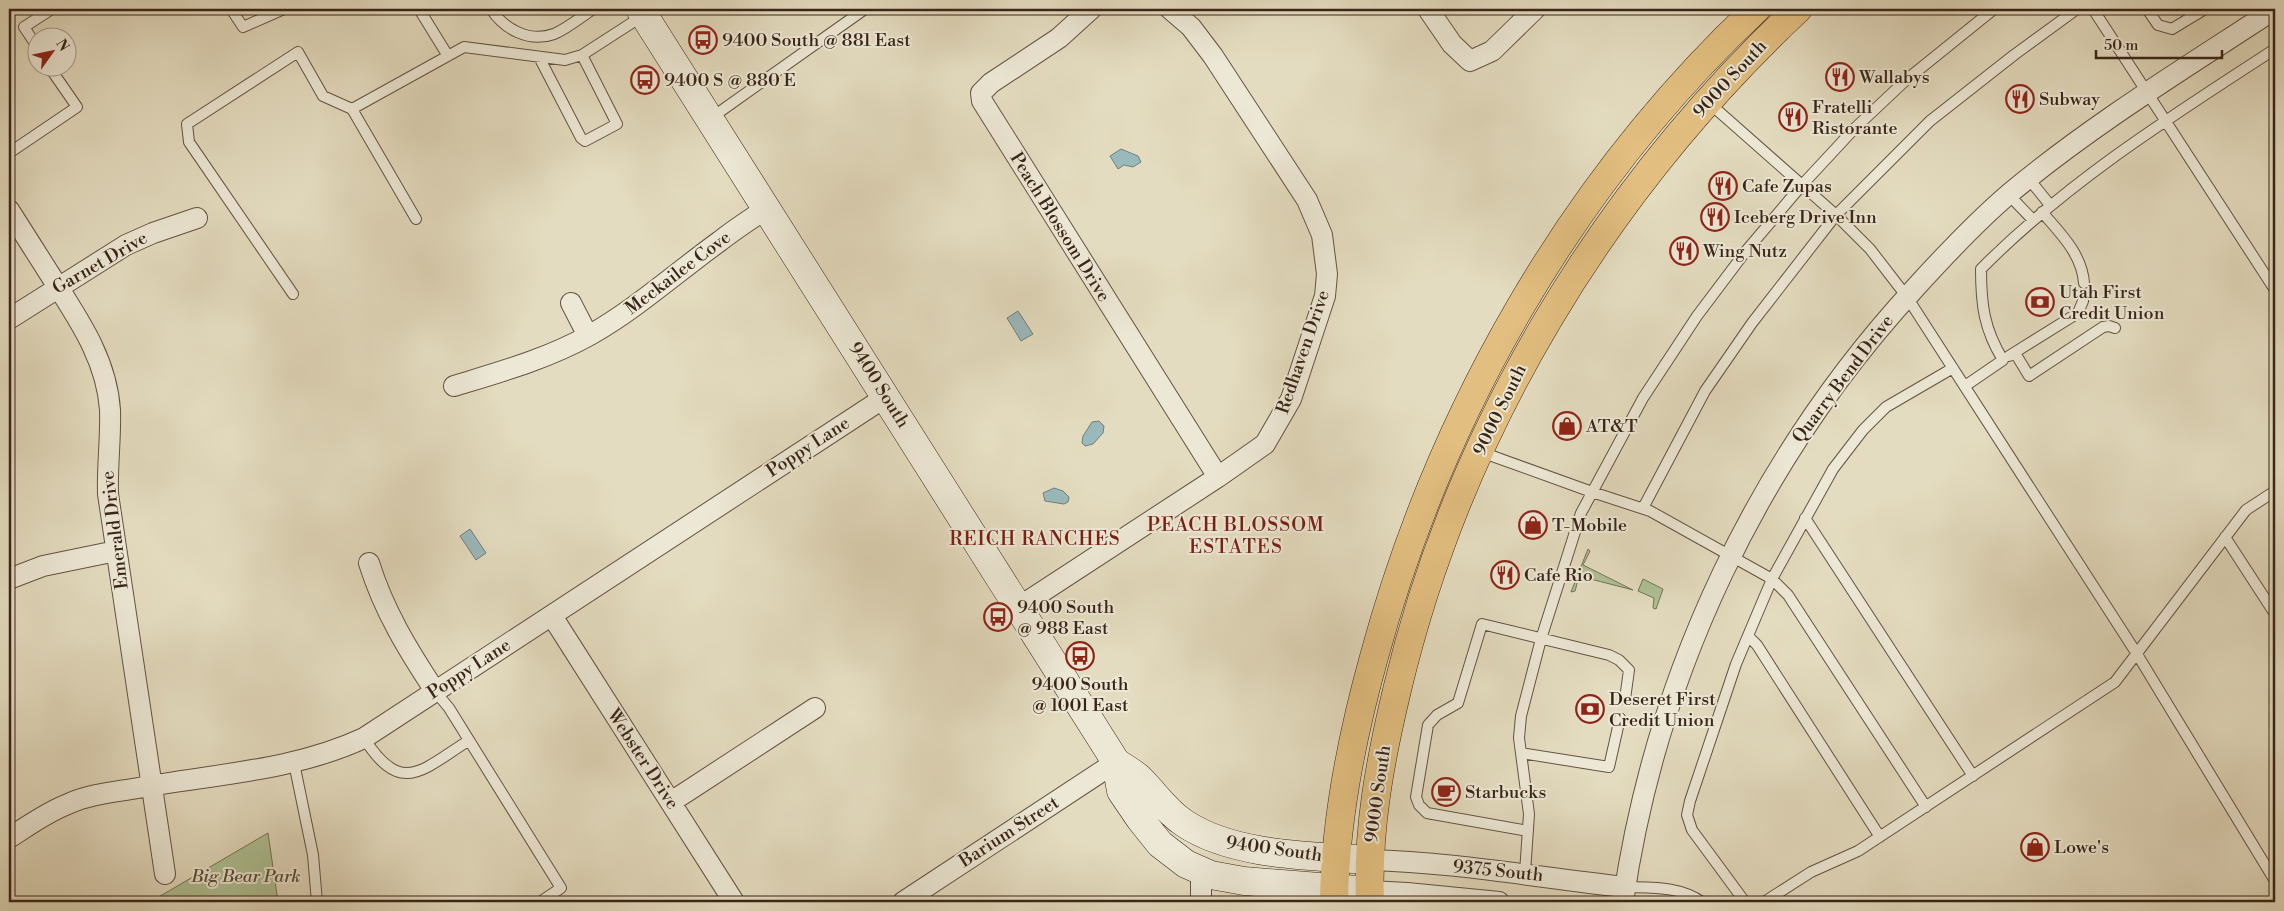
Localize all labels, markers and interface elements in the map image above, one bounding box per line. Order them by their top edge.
bus stop icon: 9400 South @ 881 East [688,25,718,55]
north arrow [28,28,78,78]
scale bar [2096,28,2223,60]
place label: 9400 South @ 881 East [722,29,911,52]
street label: 9000 South [1688,35,1772,123]
text: N [51,36,73,55]
text: 50 m [2104,36,2138,55]
restaurant icon: Wallabys [1825,62,1855,92]
bus stop icon: 9400 S @ 880 E [630,65,660,95]
place label: Wallabys [1858,66,1930,89]
place label: 9400 S @ 880 E [664,69,796,92]
restaurant icon: Subway [2005,84,2035,114]
place label: Subway [2039,88,2100,111]
place label: Fratelli Ristorante [1812,96,1898,140]
restaurant icon: Fratelli Ristorante [1778,102,1808,132]
street label: Peach Blossom Drive [1005,148,1115,306]
restaurant icon: Cafe Zupas [1708,171,1738,201]
place label: Cafe Zupas [1742,175,1832,198]
restaurant icon: Iceberg Drive Inn [1700,202,1730,232]
place label: Iceberg Drive Inn [1734,206,1877,229]
street label: Garnet Drive [48,226,152,300]
street label: Meckailee Cove [621,226,735,320]
restaurant icon: Wing Nutz [1669,236,1699,266]
place label: Wing Nutz [1702,240,1787,263]
place label: Utah First Credit Union [2059,281,2165,325]
street label: Redhaven Drive [1271,287,1335,417]
bank icon: Utah First Credit Union [2025,287,2055,317]
street label: Quarry Bend Drive [1787,310,1899,448]
street label: 9400 South [844,338,915,433]
street label: 9000 South [1468,360,1532,459]
street label: Poppy Lane [762,411,854,483]
shop icon: AT&T [1552,411,1582,441]
place label: AT&T [1585,415,1638,438]
street label: Emerald Drive [96,469,134,591]
shop icon: T-Mobile [1518,510,1548,540]
district label: PEACH BLOSSOM ESTATES [1147,513,1325,559]
place label: T-Mobile [1552,514,1627,537]
district label: REICH RANCHES [949,527,1121,551]
restaurant icon: Cafe Rio [1490,560,1520,590]
place label: Cafe Rio [1524,564,1593,587]
place label: 9400 South @ 988 East [1017,596,1114,640]
bus stop icon: 9400 South @ 988 East [983,602,1013,632]
street label: Poppy Lane [423,633,515,705]
bus stop icon: 9400 South @ 1001 East [1065,641,1095,671]
place label: 9400 South @ 1001 East [1031,673,1129,717]
place label: Deseret First Credit Union [1609,688,1716,732]
bank icon: Deseret First Credit Union [1575,694,1605,724]
street label: Webster Drive [601,704,684,814]
street label: 9000 South [1360,743,1396,844]
cafe icon: Starbucks [1431,777,1461,807]
place label: Starbucks [1465,781,1546,804]
street label: Barium Street [954,791,1064,873]
street label: 9400 South [1224,831,1324,867]
shop icon: Lowe's [2020,832,2050,862]
place label: Lowe's [2054,836,2109,859]
street label: 9375 South [1452,855,1545,887]
park label: Big Bear Park [190,865,301,888]

